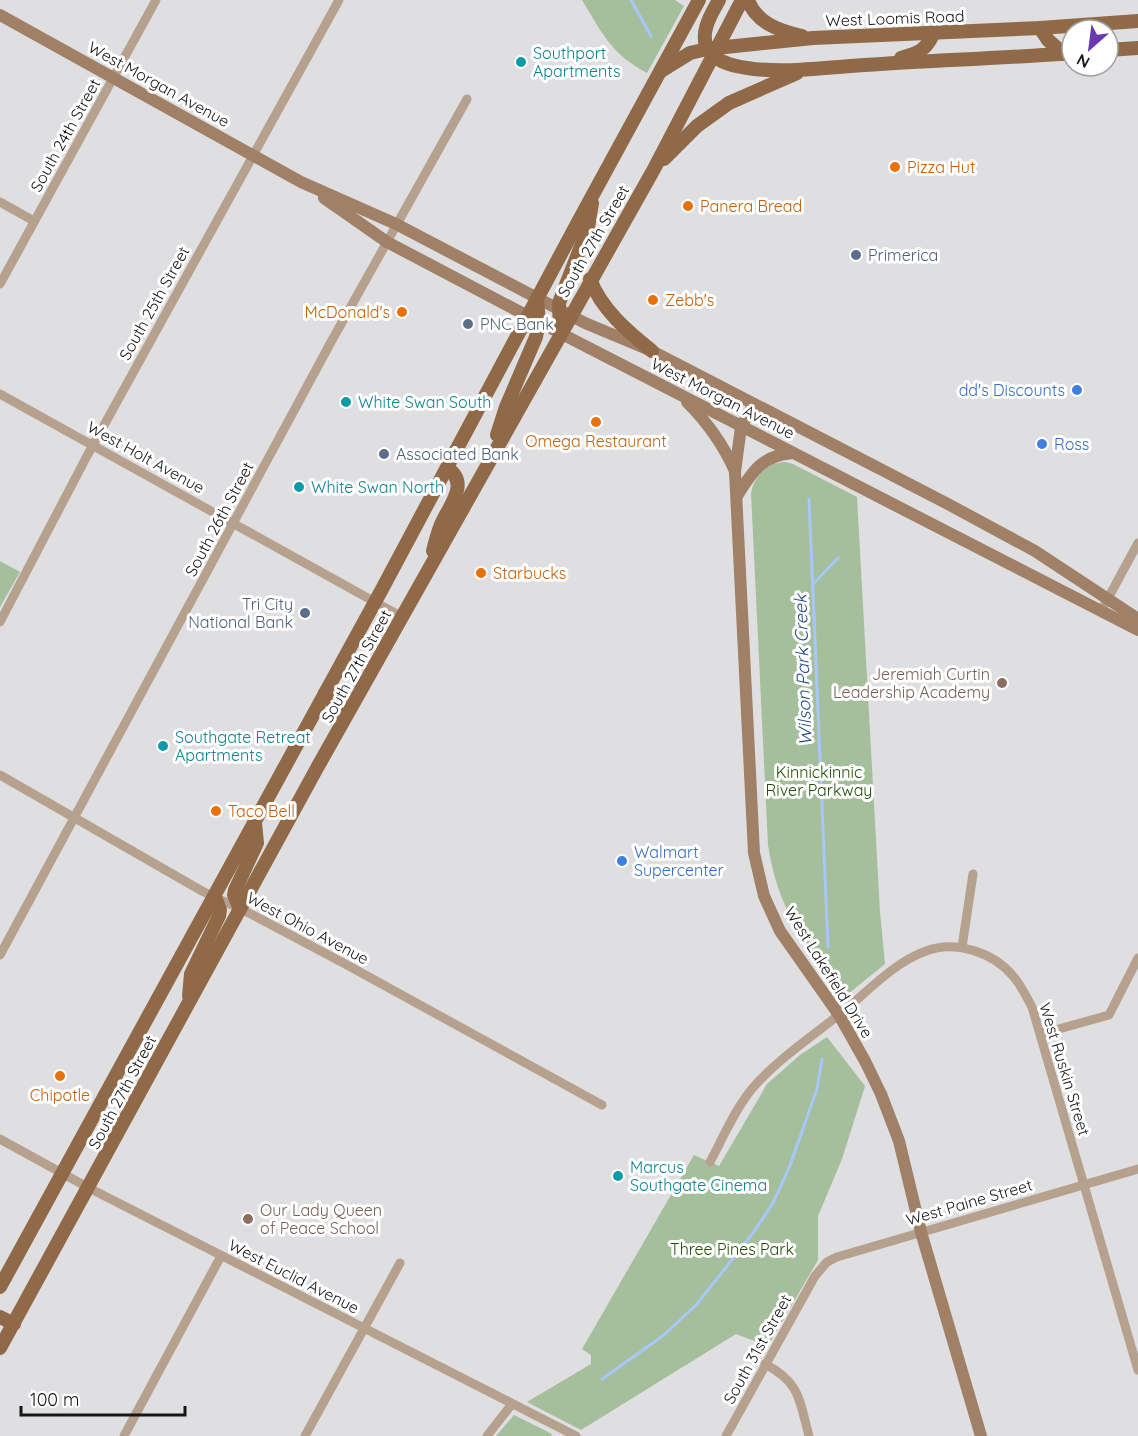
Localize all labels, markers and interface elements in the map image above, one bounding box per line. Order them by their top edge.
street label: West Loomis Road [825,6,965,30]
north arrow [1060,18,1120,78]
street label: West Morgan Avenue [85,37,233,131]
place label: Southport Apartments [533,43,620,81]
text: N [1073,50,1093,73]
marker: Southport Apartments [514,55,528,69]
street label: South 24th Street [26,75,104,195]
place label: Pizza Hut [907,157,975,177]
marker: Pizza Hut [888,160,902,174]
street label: South 27th Street [553,181,633,301]
place label: Panera Bread [700,196,802,216]
marker: Panera Bread [681,199,695,213]
street label: South 25th Street [115,243,193,363]
place label: Primerica [868,245,938,265]
marker: Primerica [849,248,863,262]
place label: Zebb's [665,290,714,310]
marker: Zebb's [646,293,660,307]
place label: McDonald's [304,302,390,322]
marker: McDonald's [395,305,409,319]
place label: PNC Bank [480,314,554,334]
marker: PNC Bank [461,317,475,331]
street label: West Morgan Avenue [648,353,798,443]
place label: dd's Discounts [959,380,1065,400]
marker: dd's Discounts [1070,383,1084,397]
place label: White Swan South [358,392,491,412]
marker: White Swan South [339,395,353,409]
marker: Omega Restaurant [589,415,603,429]
street label: West Holt Avenue [84,417,208,497]
place label: Omega Restaurant [525,431,667,451]
place label: Ross [1054,434,1089,454]
marker: Ross [1035,437,1049,451]
place label: Associated Bank [396,444,519,464]
marker: Associated Bank [377,447,391,461]
street label: South 26th Street [180,458,258,580]
place label: White Swan North [311,477,444,497]
marker: White Swan North [292,480,306,494]
place label: Starbucks [493,563,566,583]
marker: Starbucks [474,566,488,580]
water label: Wilson Park Creek [788,593,817,746]
place label: Tri City National Bank [188,594,293,632]
marker: Tri City National Bank [298,606,312,620]
street label: South 27th Street [317,606,395,726]
place label: Jeremiah Curtin Leadership Academy [833,664,990,702]
marker: Jeremiah Curtin Leadership Academy [995,676,1009,690]
place label: Southgate Retreat Apartments [175,727,311,765]
marker: Southgate Retreat Apartments [156,739,170,753]
park label: Kinnickinnic River Parkway [766,762,872,800]
place label: Taco Bell [228,801,295,821]
marker: Taco Bell [209,804,223,818]
place label: Walmart Supercenter [634,842,724,880]
marker: Walmart Supercenter [615,854,629,868]
street label: West Ohio Avenue [244,887,372,969]
street label: West Lakefield Drive [780,903,878,1041]
street label: West Ruskin Street [1035,1000,1095,1138]
street label: South 27th Street [84,1032,160,1152]
marker: Chipotle [53,1069,67,1083]
place label: Chipotle [30,1085,90,1105]
place label: Marcus Southgate Cinema [630,1157,767,1195]
marker: Marcus Southgate Cinema [611,1169,625,1183]
street label: West Paine Street [904,1174,1034,1230]
place label: Our Lady Queen of Peace School [260,1200,382,1238]
marker: Our Lady Queen of Peace School [241,1212,255,1226]
street label: West Euclid Avenue [225,1234,363,1318]
park label: Three Pines Park [670,1239,794,1259]
street label: South 31st Street [719,1291,795,1407]
scale bar [21,1379,184,1417]
text: 100 m [30,1388,79,1411]

